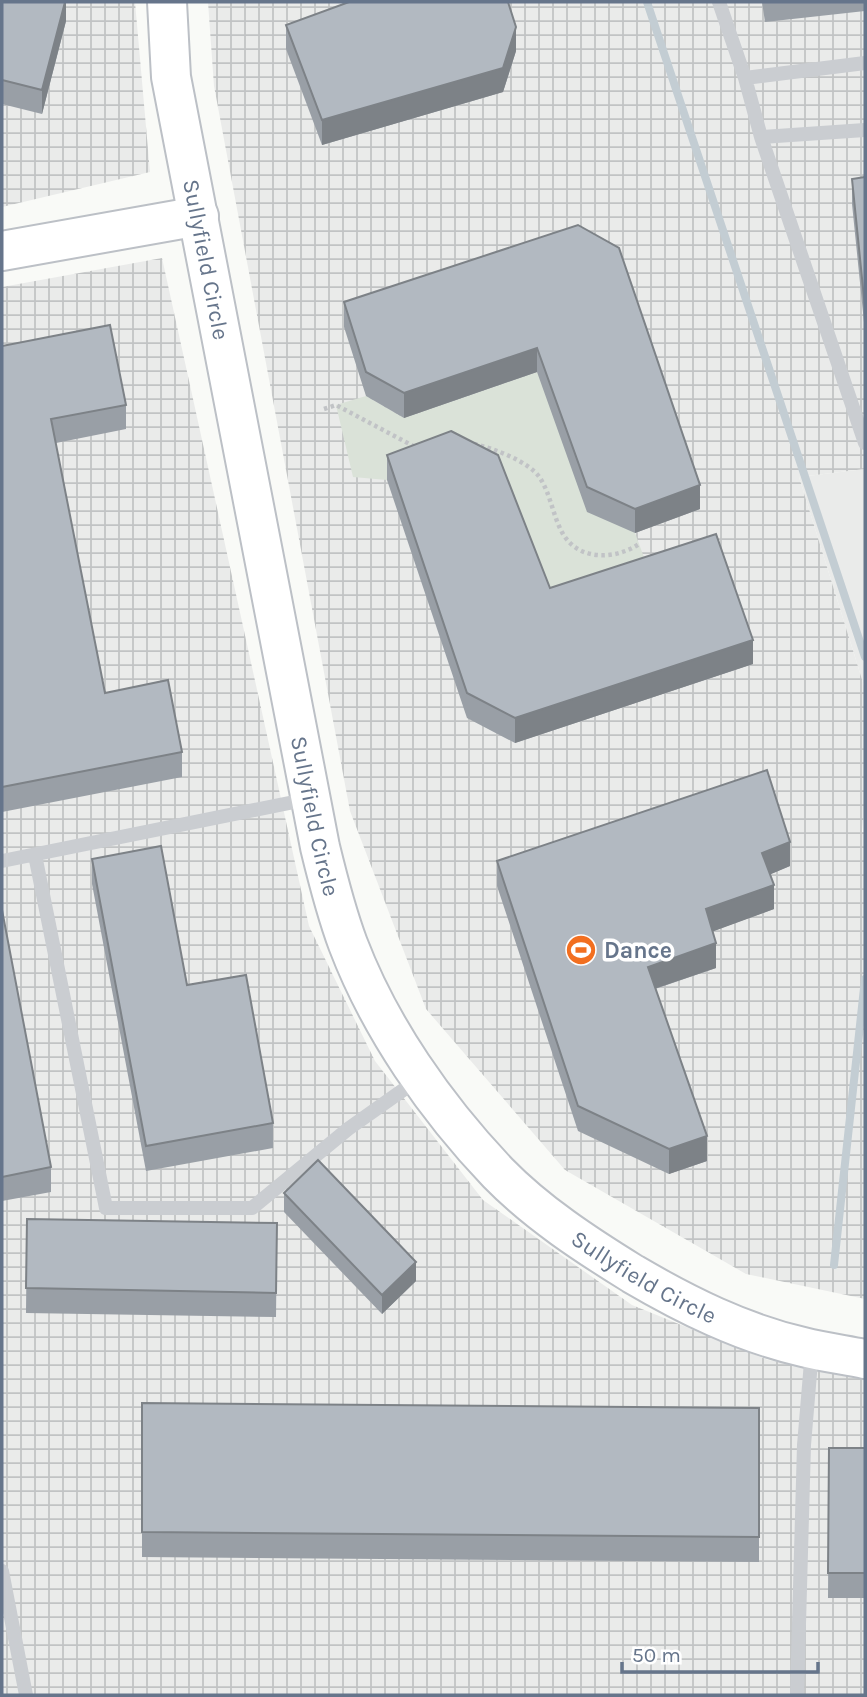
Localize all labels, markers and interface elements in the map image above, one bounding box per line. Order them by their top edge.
street label: Sullyfield Circle [178,177,235,342]
street label: Sullyfield Circle [285,734,345,899]
sports icon: Dance [564,933,598,967]
place label: Dance [604,937,672,964]
street label: Sullyfield Circle [566,1225,721,1329]
scale bar [622,1630,818,1674]
text: 50 m [632,1643,681,1667]

